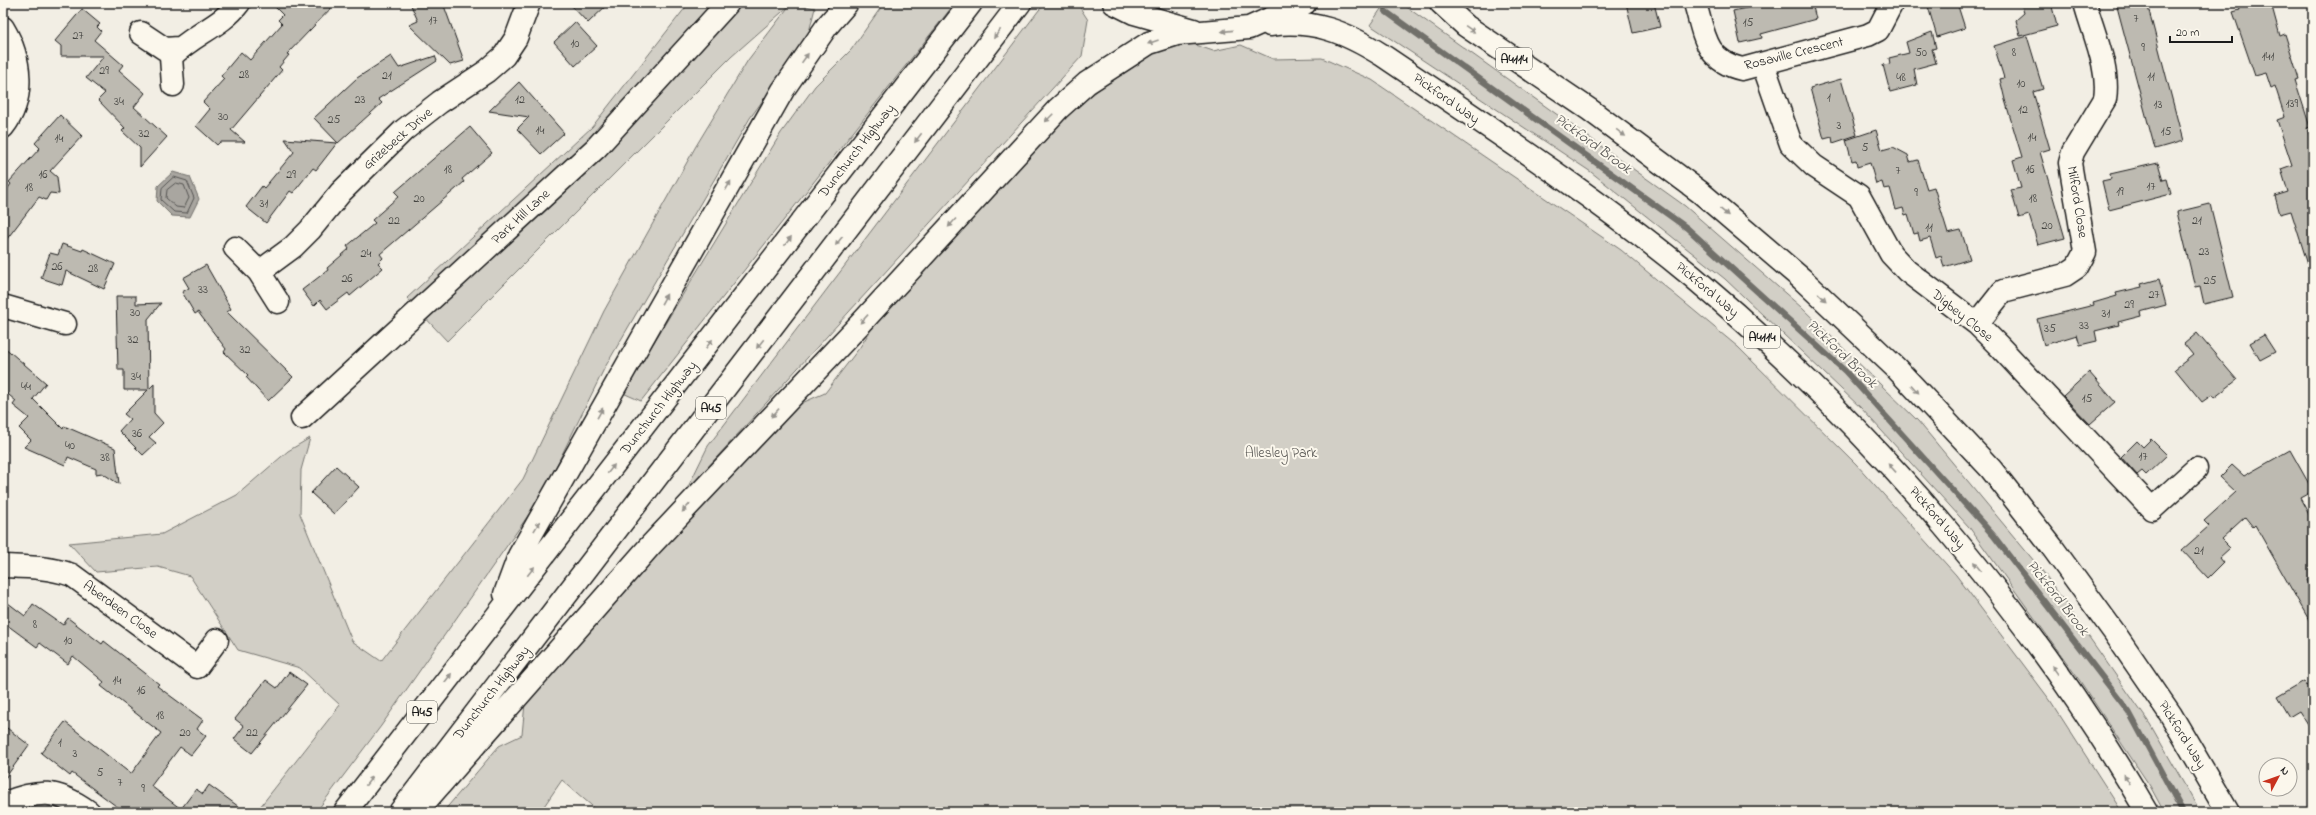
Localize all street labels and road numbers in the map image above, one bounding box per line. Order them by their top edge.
street label: Rosaville Crescent [1742,31,1846,76]
road number: A4114 [1496,48,1532,70]
street label: Pickford Way [1408,68,1484,131]
street label: Dunchurch Highway [813,99,901,204]
street label: Grizebeck Drive [358,102,438,175]
street label: Milford Close [2061,164,2093,240]
street label: Park Hill Lane [487,184,556,250]
street label: Pickford Way [1670,257,1743,324]
street label: Digbey Close [1925,284,1998,349]
road number: A4114 [1744,326,1780,348]
street label: Dunchurch Highway [615,356,703,461]
road number: A45 [696,397,726,419]
street label: Pickford Way [1903,482,1970,555]
street label: Aberdeen Close [78,576,162,645]
street label: Dunchurch Highway [448,641,536,746]
street label: Pickford Way [2152,697,2211,774]
road number: A45 [407,701,437,723]

